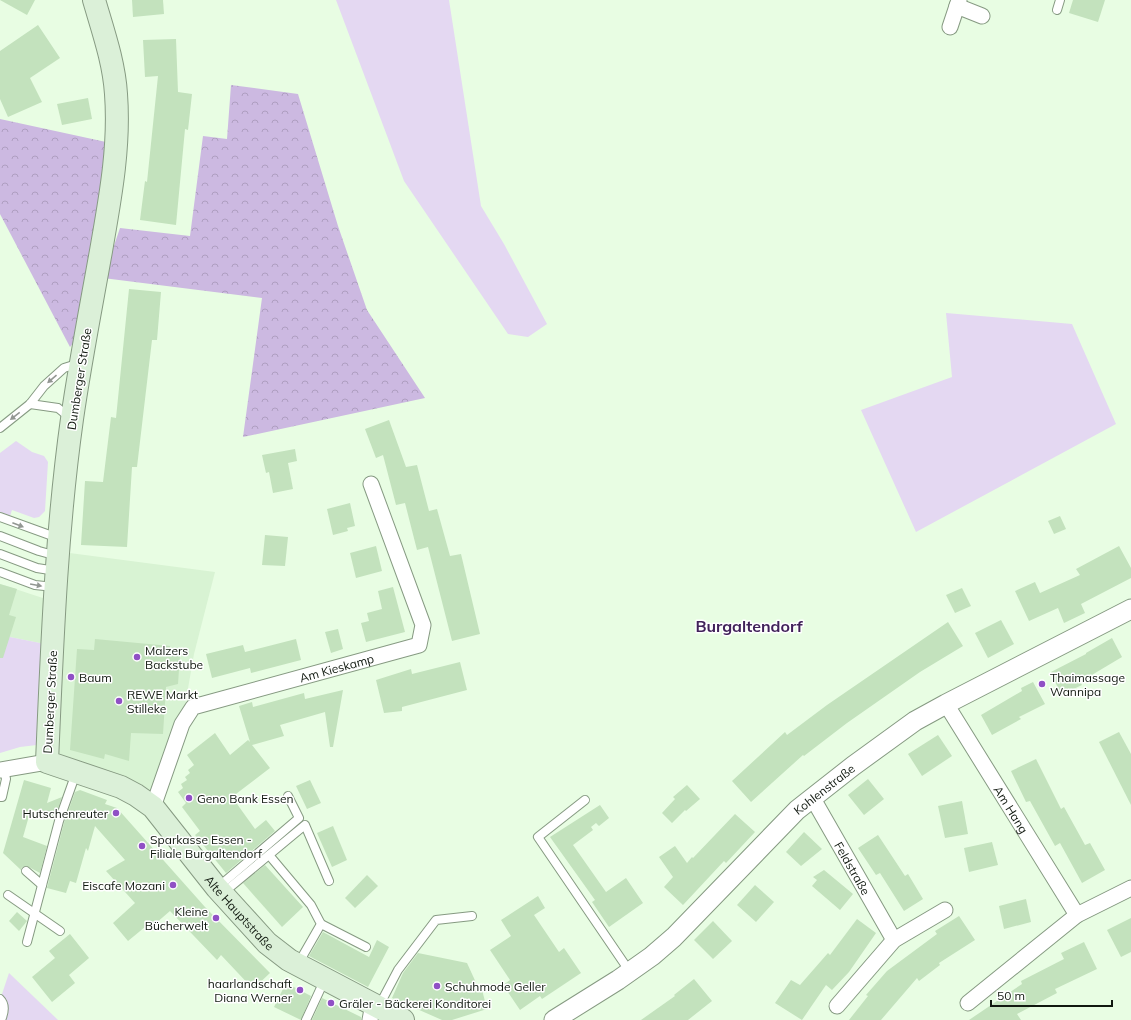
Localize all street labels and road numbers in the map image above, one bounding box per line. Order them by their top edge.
street label: Dumberger Straße [64,327,94,431]
street label: Dumberger Straße [40,650,60,754]
street label: Am Kieskamp [298,650,375,685]
street label: Kohlenstraße [790,760,857,818]
street label: Am Hang [991,783,1032,836]
street label: Feldstraße [832,839,874,897]
street label: Alte Hauptstraße [202,872,277,953]

